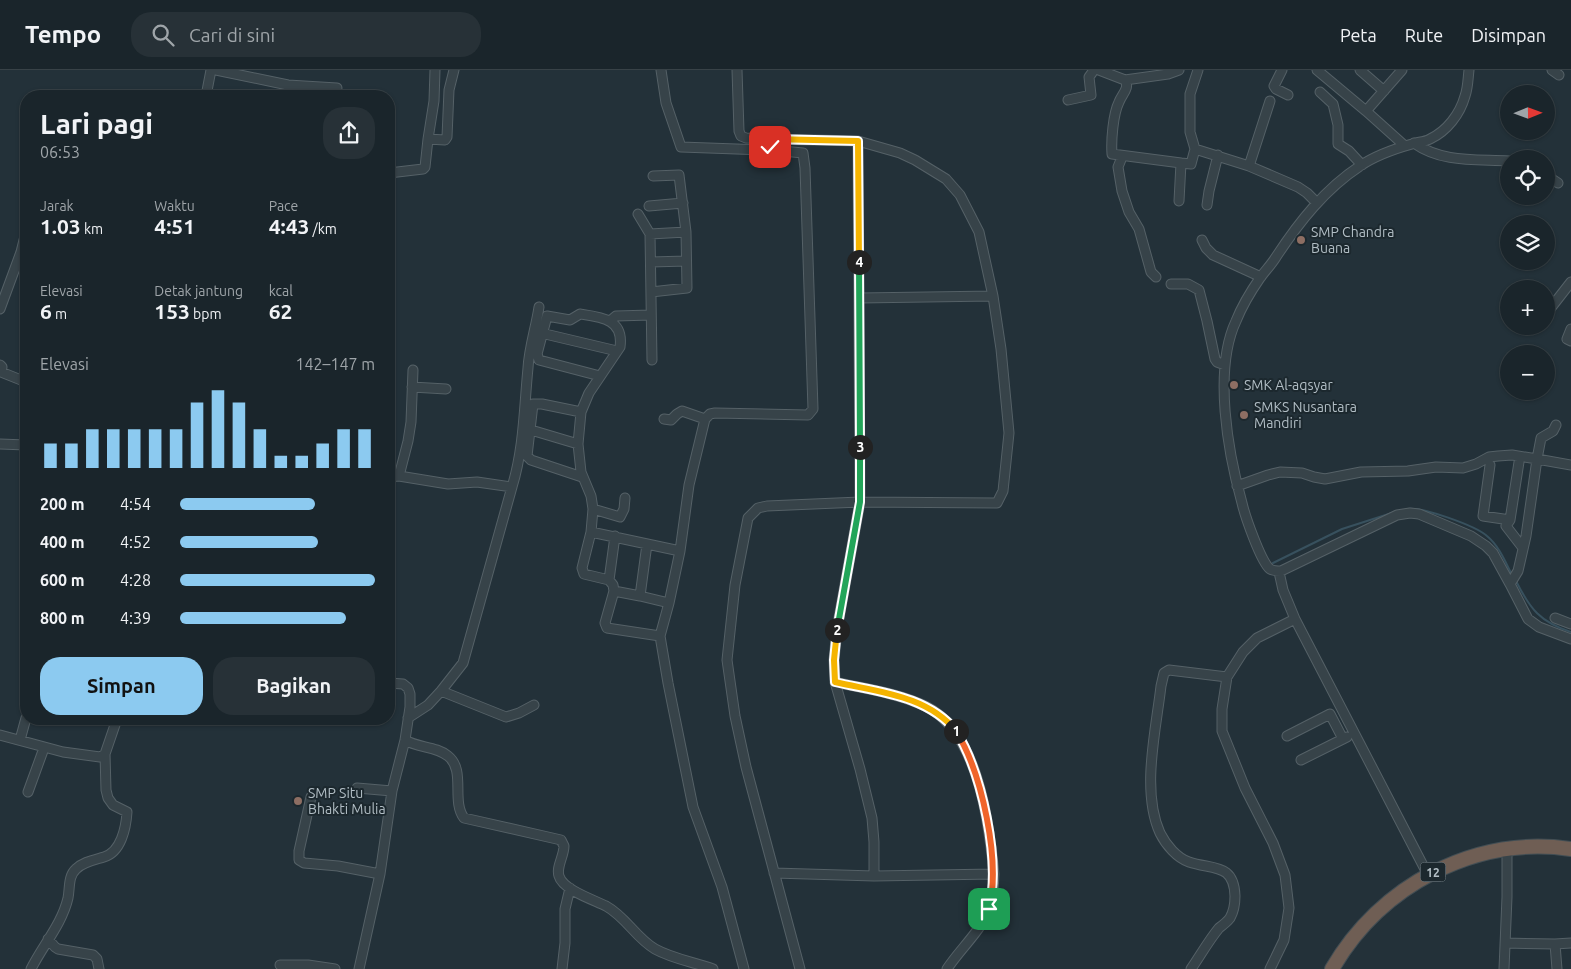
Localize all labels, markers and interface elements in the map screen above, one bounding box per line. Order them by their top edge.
search box [131,12,481,57]
text: Tempo [25,21,101,48]
icon: search [149,21,177,49]
text: Cari di sini [189,24,275,46]
text: Peta [1340,25,1377,45]
text: Rute [1405,25,1443,45]
text: Disimpan [1471,25,1546,45]
north arrow [1500,85,1555,140]
map controls [1500,85,1555,400]
button: share [323,107,375,159]
text: Lari pagi [40,108,153,139]
pin [749,126,791,168]
icon: check [756,133,784,161]
text: 06:53 [40,143,80,161]
button: locate [1500,150,1555,205]
text: Jarak [40,198,74,214]
text: Waktu [154,198,195,214]
text: Pace [269,198,298,214]
text: 1.03 [40,214,81,238]
text: 4:51 [154,214,195,238]
text: 4:43 [269,214,309,238]
button: layers [1500,215,1555,270]
text: km [81,221,103,237]
text: /km [309,221,337,237]
place label: SMP Chandra Buana [1311,224,1395,256]
marker: SMP Chandra Buana [1295,234,1307,246]
pin: 4 [846,250,872,274]
text: 4 [856,254,863,270]
button: + [1500,280,1555,335]
text: Elevasi [40,283,83,299]
text: Detak jantung [154,283,243,299]
text: kcal [269,283,293,299]
text: 6 [40,299,52,323]
text: 153 [154,299,190,323]
text: 62 [269,299,292,323]
text: m [52,306,67,322]
text: bpm [190,306,222,322]
button: − [1500,345,1555,400]
text: Elevasi [40,355,89,373]
text: 142–147 m [295,355,375,373]
place label: SMK Al-aqsyar [1244,377,1333,393]
marker: SMK Al-aqsyar [1228,379,1240,391]
place label: SMKS Nusantara Mandiri [1254,399,1357,431]
marker: SMKS Nusantara Mandiri [1238,409,1250,421]
pin: 3 [848,434,872,460]
text: 3 [857,439,864,455]
text: 200 m [40,495,85,513]
text: 4:54 [120,495,151,513]
text: 400 m [40,533,85,551]
text: 4:52 [120,533,151,551]
text: 600 m [40,571,85,589]
text: 4:28 [120,571,151,589]
text: 800 m [40,609,85,627]
text: 4:39 [120,609,151,627]
pin: 2 [824,618,850,642]
text: 2 [834,622,841,638]
button: Simpan [40,657,203,715]
button: Bagikan [213,657,375,715]
pin: 1 [944,718,968,744]
text: 1 [953,723,960,739]
place label: SMP Situ Bhakti Mulia [308,785,386,817]
marker: SMP Situ Bhakti Mulia [292,795,304,807]
road number: 12 [1420,862,1446,882]
pin [968,888,1010,930]
icon: arrive [975,895,1003,923]

